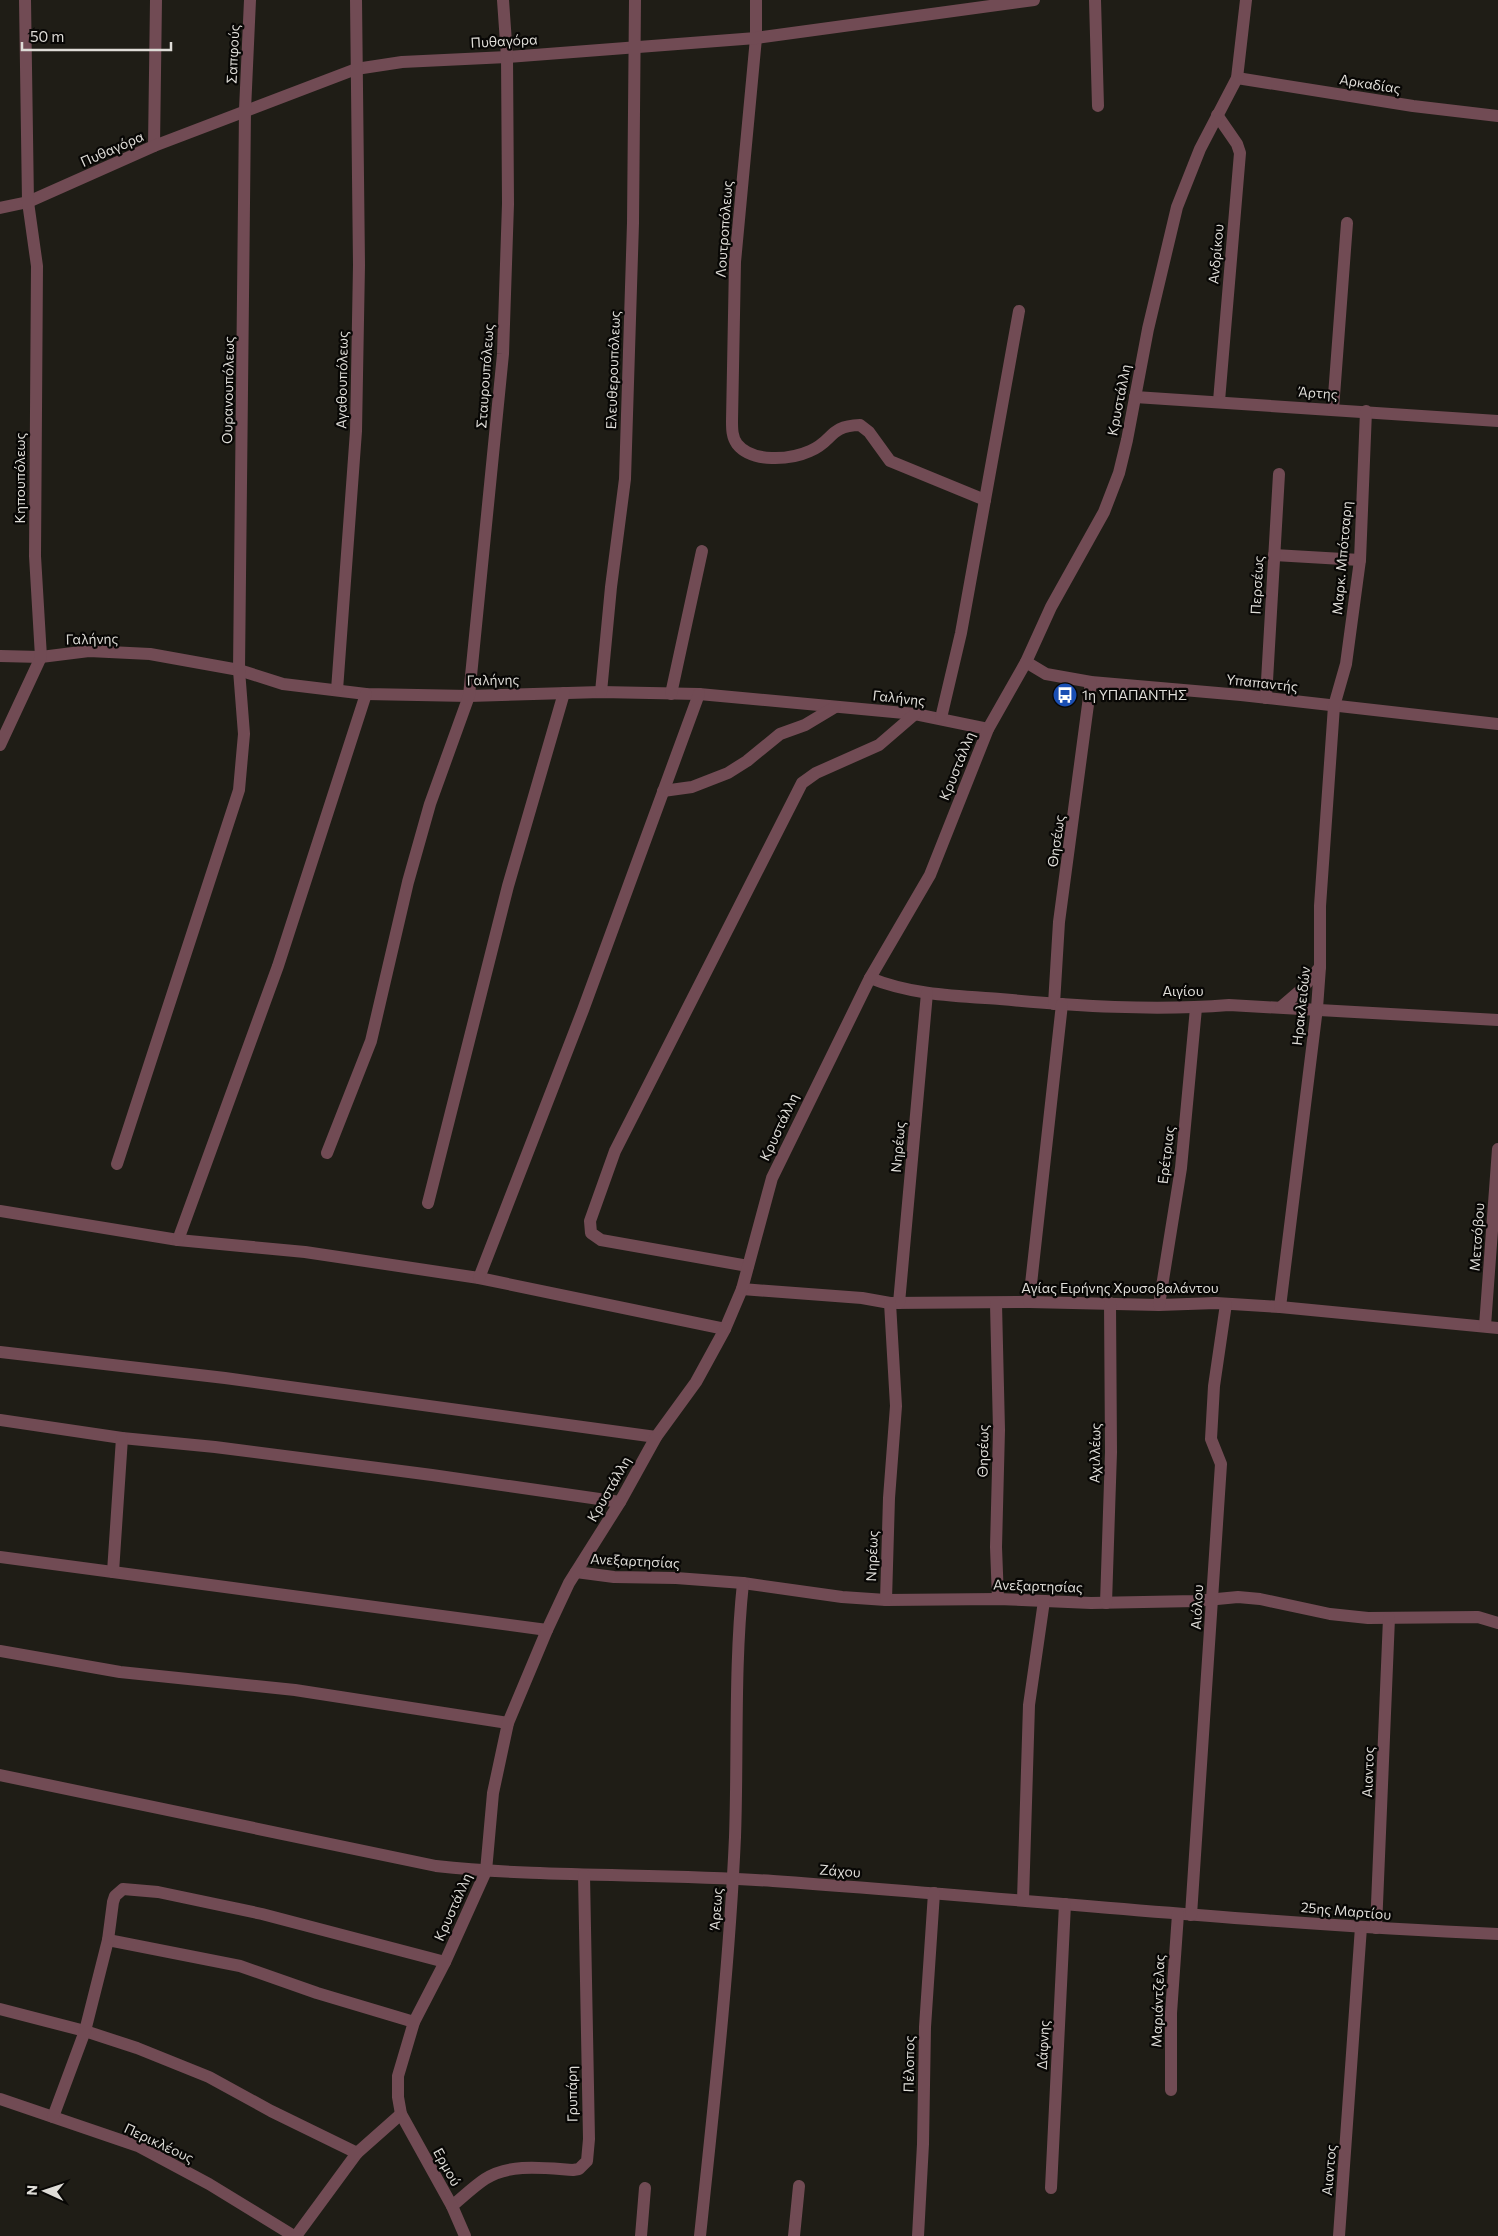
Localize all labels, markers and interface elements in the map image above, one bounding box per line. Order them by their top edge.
scale bar [22,20,171,52]
street label: Σαπφούς [222,24,243,84]
text: 50 m [30,27,64,45]
street label: Πυθαγόρα [470,30,538,51]
street label: Αρκαδίας [1338,70,1402,97]
street label: Πυθαγόρα [78,127,146,170]
street label: Λουτροπόλεως [712,180,735,278]
street label: Ανδρίκου [1204,223,1227,285]
street label: Ελευθερουπόλεως [602,310,623,430]
street label: Σταυρουπόλεως [472,323,497,429]
street label: Αγαθουπόλεως [332,331,351,429]
street label: Ουρανουπόλεως [218,336,237,444]
street label: Κρυστάλλη [1103,363,1134,437]
street label: Άρτης [1297,383,1338,402]
street label: Κηπουπόλεως [11,433,28,523]
street label: Μαρκ. Μπότσαρη [1328,500,1355,616]
street label: Περσέως [1246,555,1267,615]
street label: Γαλήνης [65,630,119,647]
street label: Υπαπαντής [1225,670,1299,695]
street label: Γαλήνης [466,671,520,688]
bus stop icon: 1η ΥΠΑΠΑΝΤΗΣ [1052,682,1078,708]
street label: Γαλήνης [872,686,926,709]
place label: 1η ΥΠΑΠΑΝΤΗΣ [1082,686,1187,703]
street label: Κρυστάλλη [935,729,978,803]
street label: Θησέως [1043,814,1068,868]
street label: Ηρακλειδών [1288,966,1313,1046]
street label: Αιγίου [1162,982,1204,999]
street label: Κρυστάλλη [756,1090,802,1163]
street label: Νηρέως [887,1121,908,1173]
street label: Ερέτριας [1154,1125,1177,1185]
street label: Μετσόβου [1466,1202,1487,1272]
street label: Αγίας Ειρήνης Χρυσοβαλάντου [1021,1279,1219,1296]
street label: Αχιλλέως [1085,1423,1104,1483]
street label: Θησέως [974,1424,991,1478]
street label: Κρυστάλλη [583,1453,634,1524]
street label: Νηρέως [862,1530,881,1582]
street label: Ανεξαρτησίας [590,1550,680,1571]
street label: Ανεξαρτησίας [993,1575,1083,1596]
street label: Αιόλου [1187,1584,1206,1630]
street label: Αιαντος [1358,1746,1377,1798]
street label: Ζάχου [819,1861,861,1880]
street label: Κρυστάλλη [430,1870,475,1943]
street label: Άρεως [705,1887,725,1932]
street label: 25ης Μαρτίου [1300,1898,1392,1923]
street label: Μαριάντζελας [1147,1954,1168,2048]
street label: Δάφνης [1033,2019,1052,2070]
street label: Πέλοπος [900,2035,917,2093]
street label: Γρυπάρη [563,2066,580,2122]
street label: Περικλέους [122,2119,197,2166]
street label: Αιαντος [1318,2144,1339,2196]
street label: Ερμού [430,2145,465,2189]
north arrow [20,2166,70,2216]
text: N [23,2185,40,2196]

